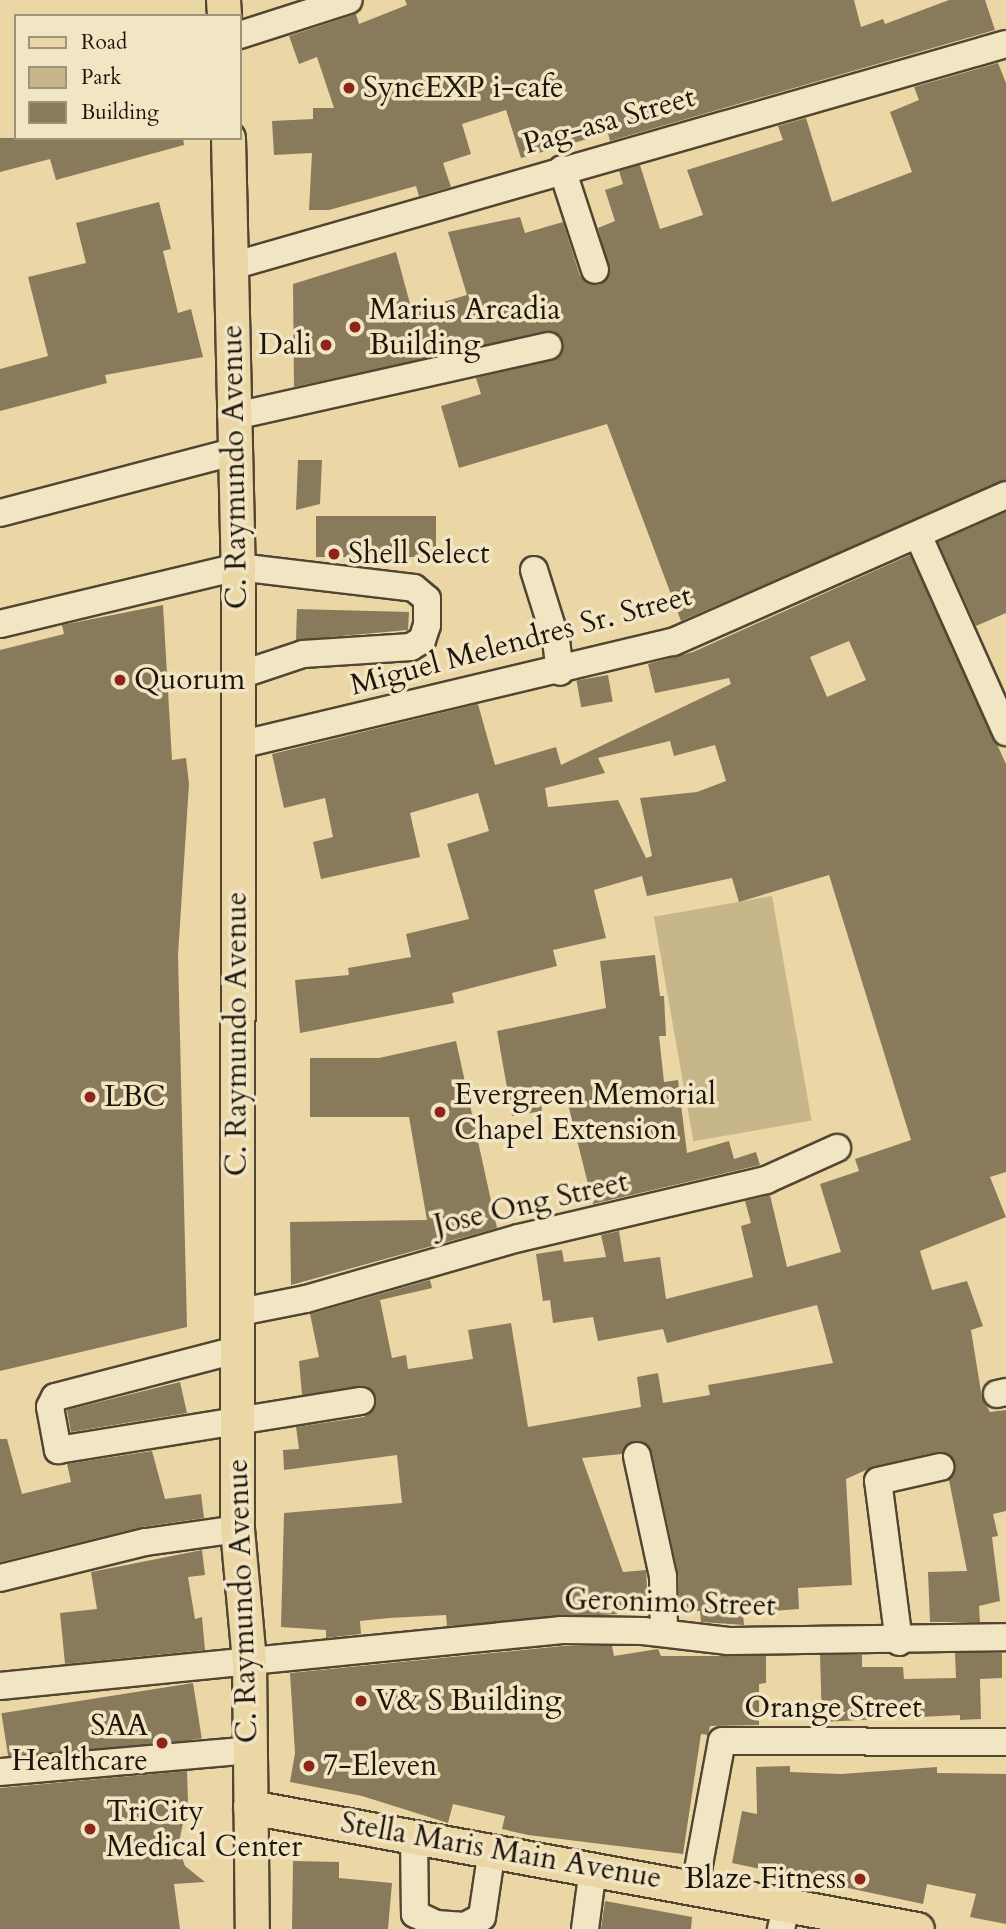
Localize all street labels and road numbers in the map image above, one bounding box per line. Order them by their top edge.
street label: Pag-asa Street [519,79,699,163]
street label: C. Raymundo Avenue [215,324,255,610]
street label: Miguel Melendres Sr. Street [346,578,696,704]
street label: C. Raymundo Avenue [219,892,255,1176]
street label: Jose Ong Street [430,1164,632,1244]
street label: C. Raymundo Avenue [220,1458,266,1744]
street label: Geronimo Street [564,1581,776,1625]
street label: Orange Street [744,1690,922,1726]
street label: Stella Maris Main Avenue [338,1805,664,1897]

